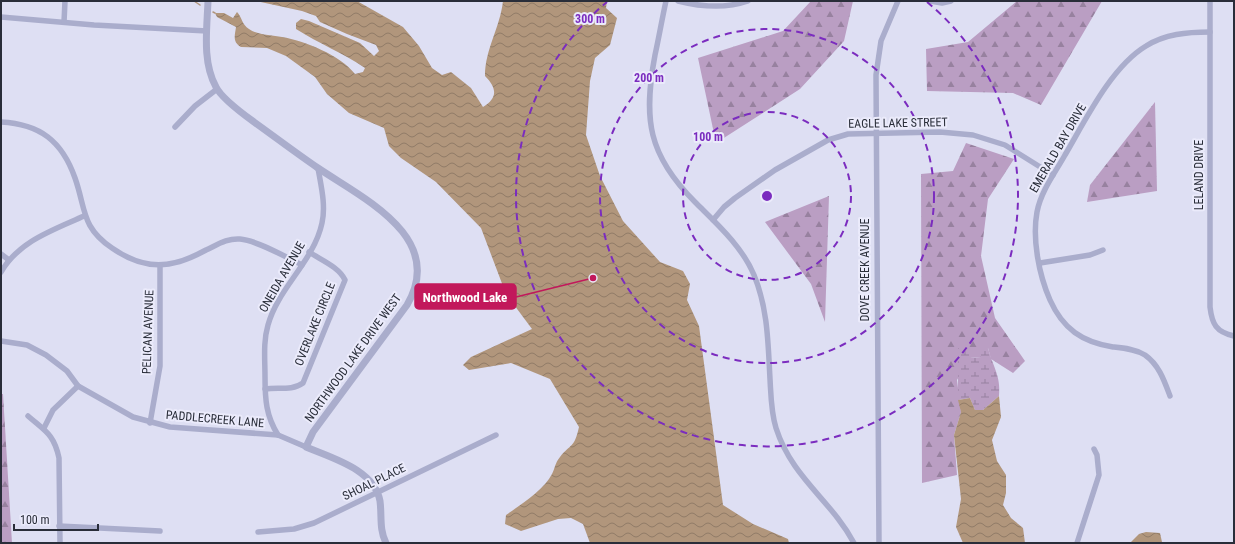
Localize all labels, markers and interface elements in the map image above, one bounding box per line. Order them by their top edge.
text: 300 m [575,12,605,26]
text: 200 m [634,71,664,85]
street label: EMERALD BAY DRIVE [1027,101,1089,195]
street label: EAGLE LAKE STREET [848,115,948,131]
text: 100 m [693,130,723,144]
street label: LELAND DRIVE [1192,140,1206,210]
centre of rings [760,189,774,203]
street label: DOVE CREEK AVENUE [858,218,872,322]
street label: ONEIDA AVENUE [256,239,308,315]
street label: OVERLAKE CIRCLE [292,280,338,368]
callout: Northwood Lake [415,284,516,309]
street label: PELICAN AVENUE [140,290,156,374]
text: Northwood Lake [423,290,507,305]
street label: NORTHWOOD LAKE DRIVE WEST [302,291,404,425]
street label: PADDLECREEK LANE [165,408,265,430]
street label: SHOAL PLACE [340,461,408,503]
scale bar [14,506,98,532]
text: 100 m [20,513,50,527]

